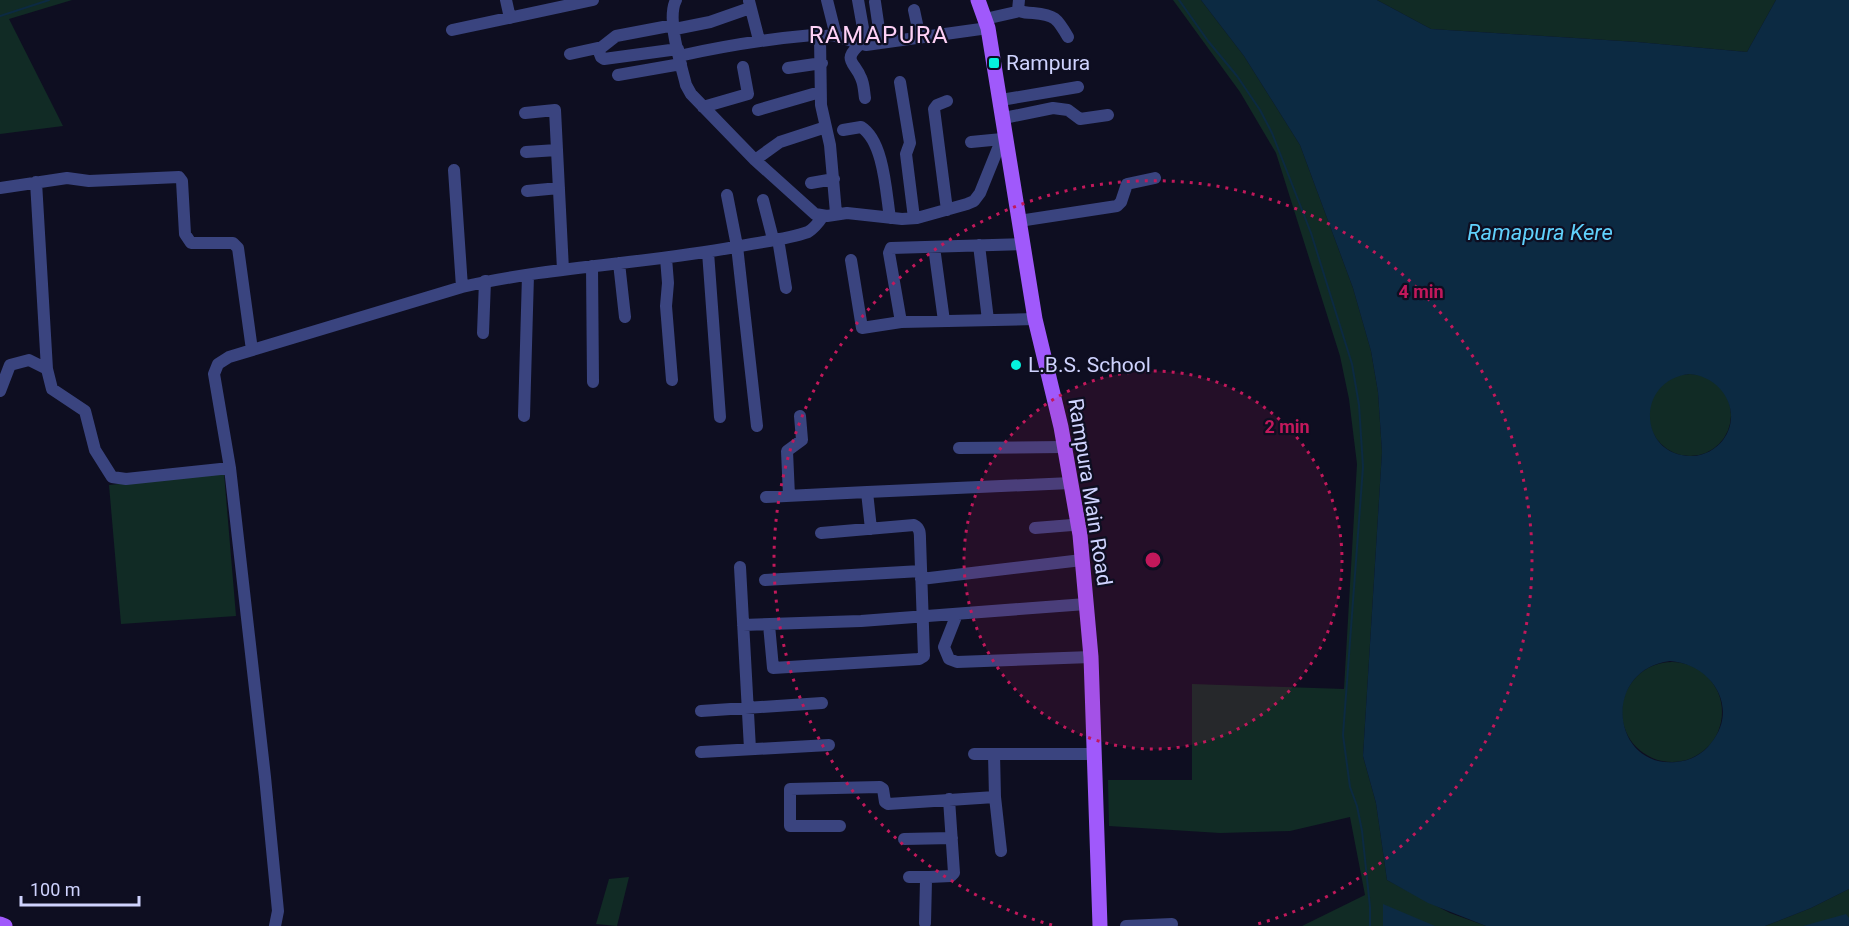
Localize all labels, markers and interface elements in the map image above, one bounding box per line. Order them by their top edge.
district label: RAMAPURA [809,21,949,49]
place label: Rampura [1006,51,1090,75]
marker: Rampura [987,56,1001,70]
water label: Ramapura Kere [1467,220,1613,245]
text: 4 min [1398,281,1444,302]
place label: L.B.S. School [1028,353,1151,377]
marker: L.B.S. School [1009,358,1023,372]
street label: Rampura Main Road [1063,397,1117,587]
text: 2 min [1264,416,1310,437]
centre of rings [1143,550,1163,570]
scale bar [21,869,140,907]
text: 100 m [30,879,81,900]

